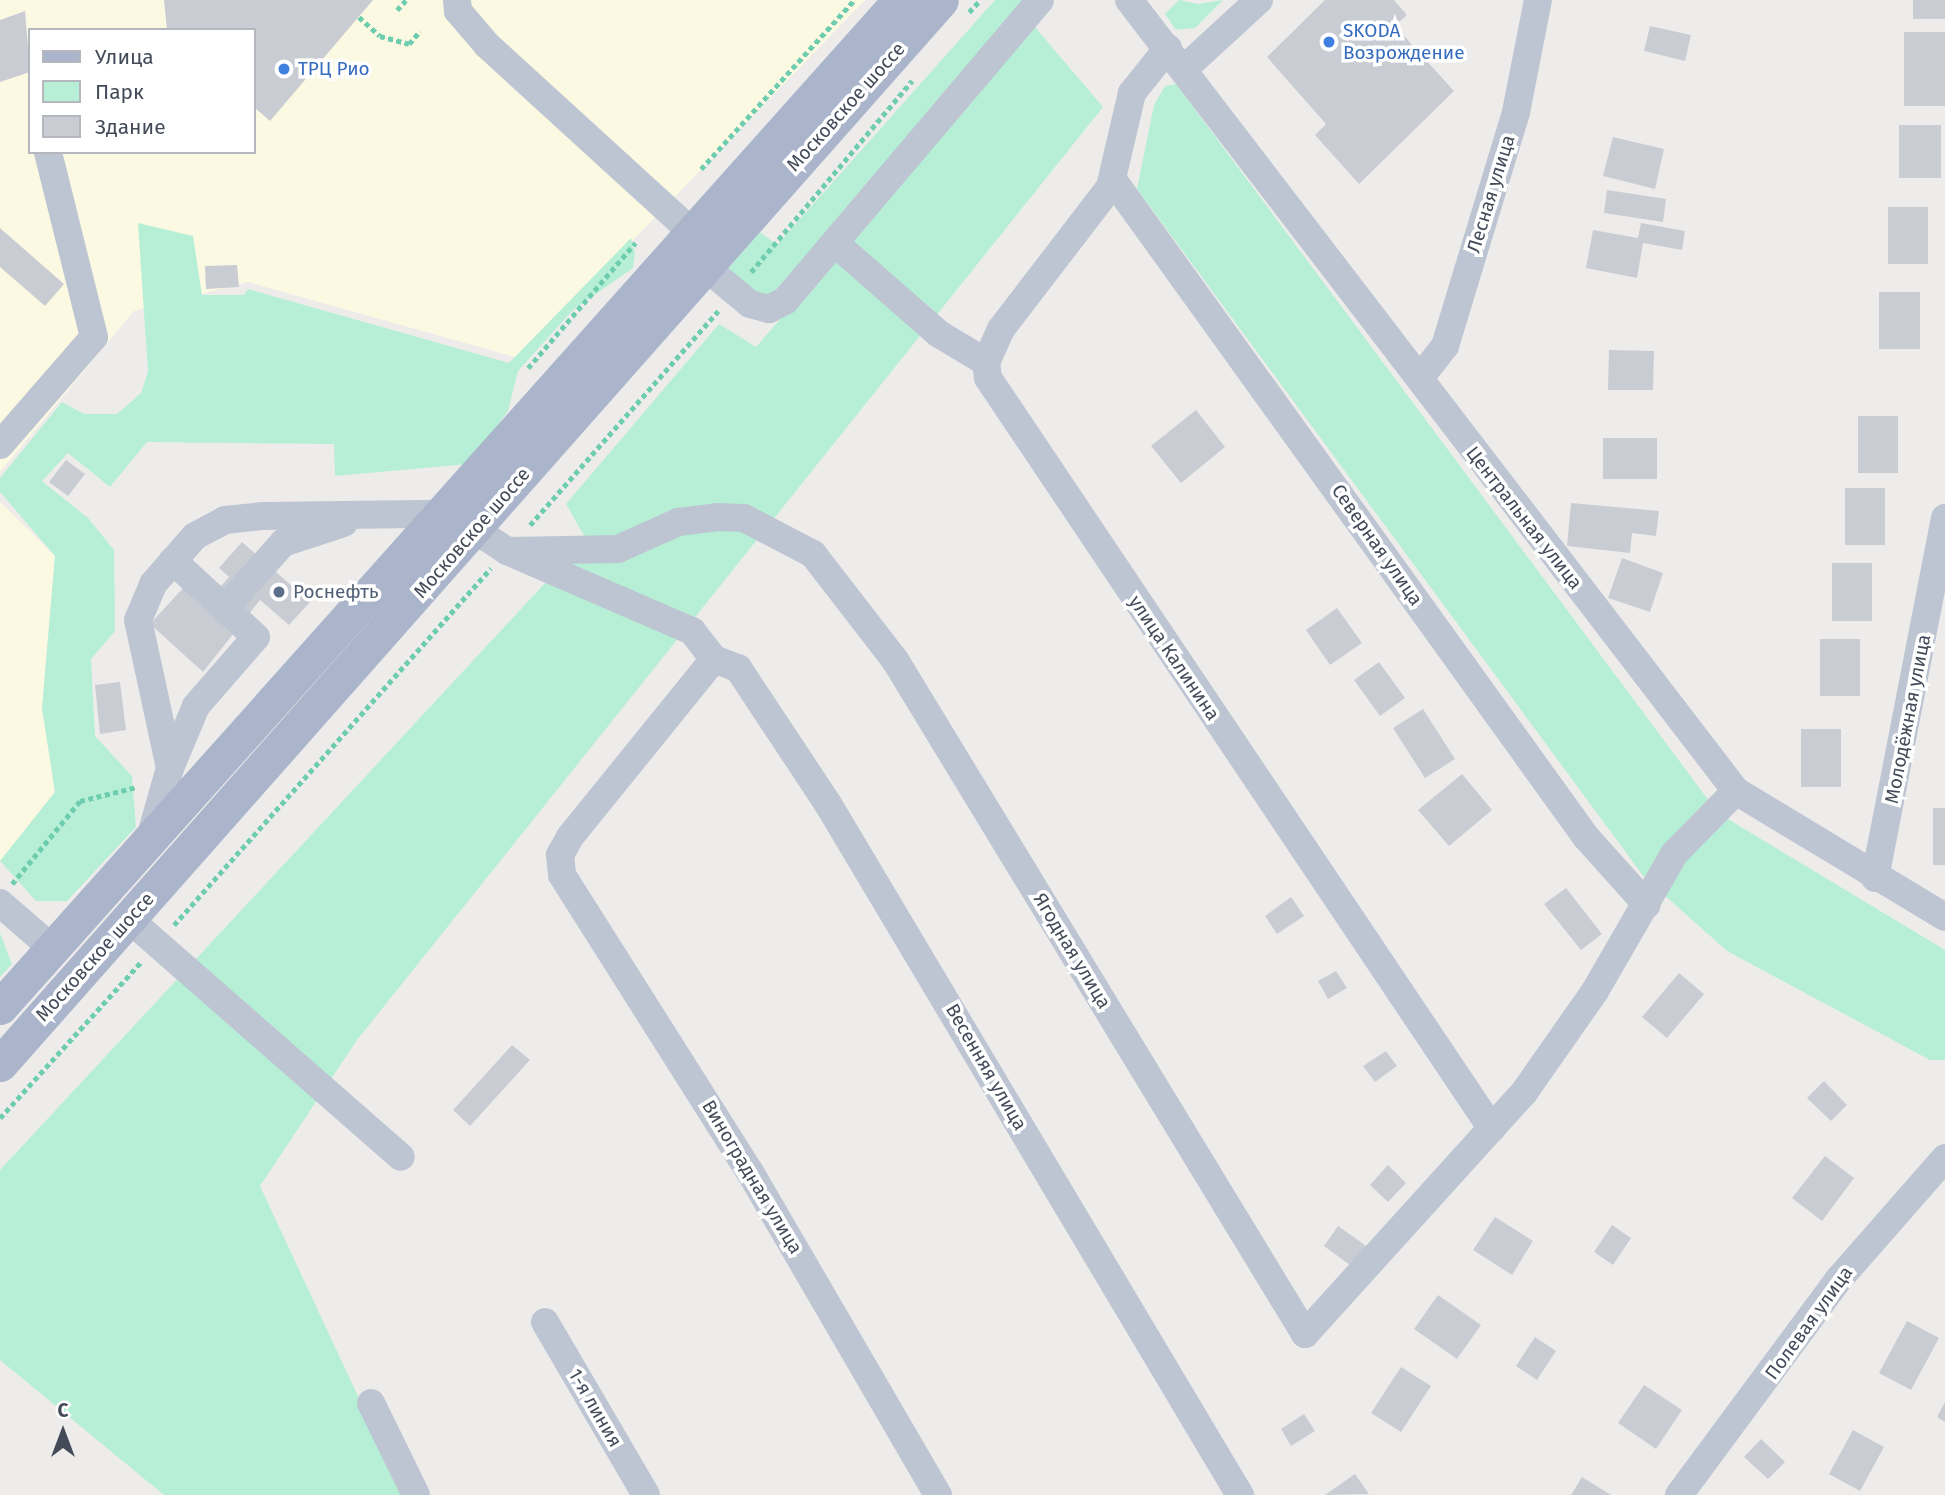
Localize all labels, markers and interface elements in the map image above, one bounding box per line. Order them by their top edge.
place label: SKODA Возрождение [1343,20,1464,64]
legend [28,28,256,154]
marker: SKODA Возрождение [1321,34,1337,50]
street label: Московское шоссе [782,38,910,176]
text: Улица [95,44,154,70]
place label: ТРЦ Рио [298,58,370,80]
marker: ТРЦ Рио [276,61,292,77]
text: Парк [95,79,144,105]
text: Здание [95,114,166,140]
street label: Лесная улица [1462,132,1520,256]
street label: Центральная улица [1461,442,1587,594]
street label: Московское шоссе [409,463,535,603]
street label: Северная улица [1327,480,1427,610]
place label: Роснефть [293,581,379,603]
marker: Роснефть [271,584,287,600]
street label: улица Калинина [1124,591,1224,725]
street label: Молодёжная улица [1880,632,1936,806]
street label: Московское шоссе [31,888,159,1026]
street label: Ягодная улица [1029,889,1115,1013]
street label: Весенняя улица [941,1000,1031,1134]
street label: Виноградная улица [697,1096,807,1258]
street label: Полевая улица [1760,1262,1858,1384]
street label: 1-я линия [563,1365,627,1451]
north arrow [28,1397,98,1467]
text: С [58,1399,68,1422]

